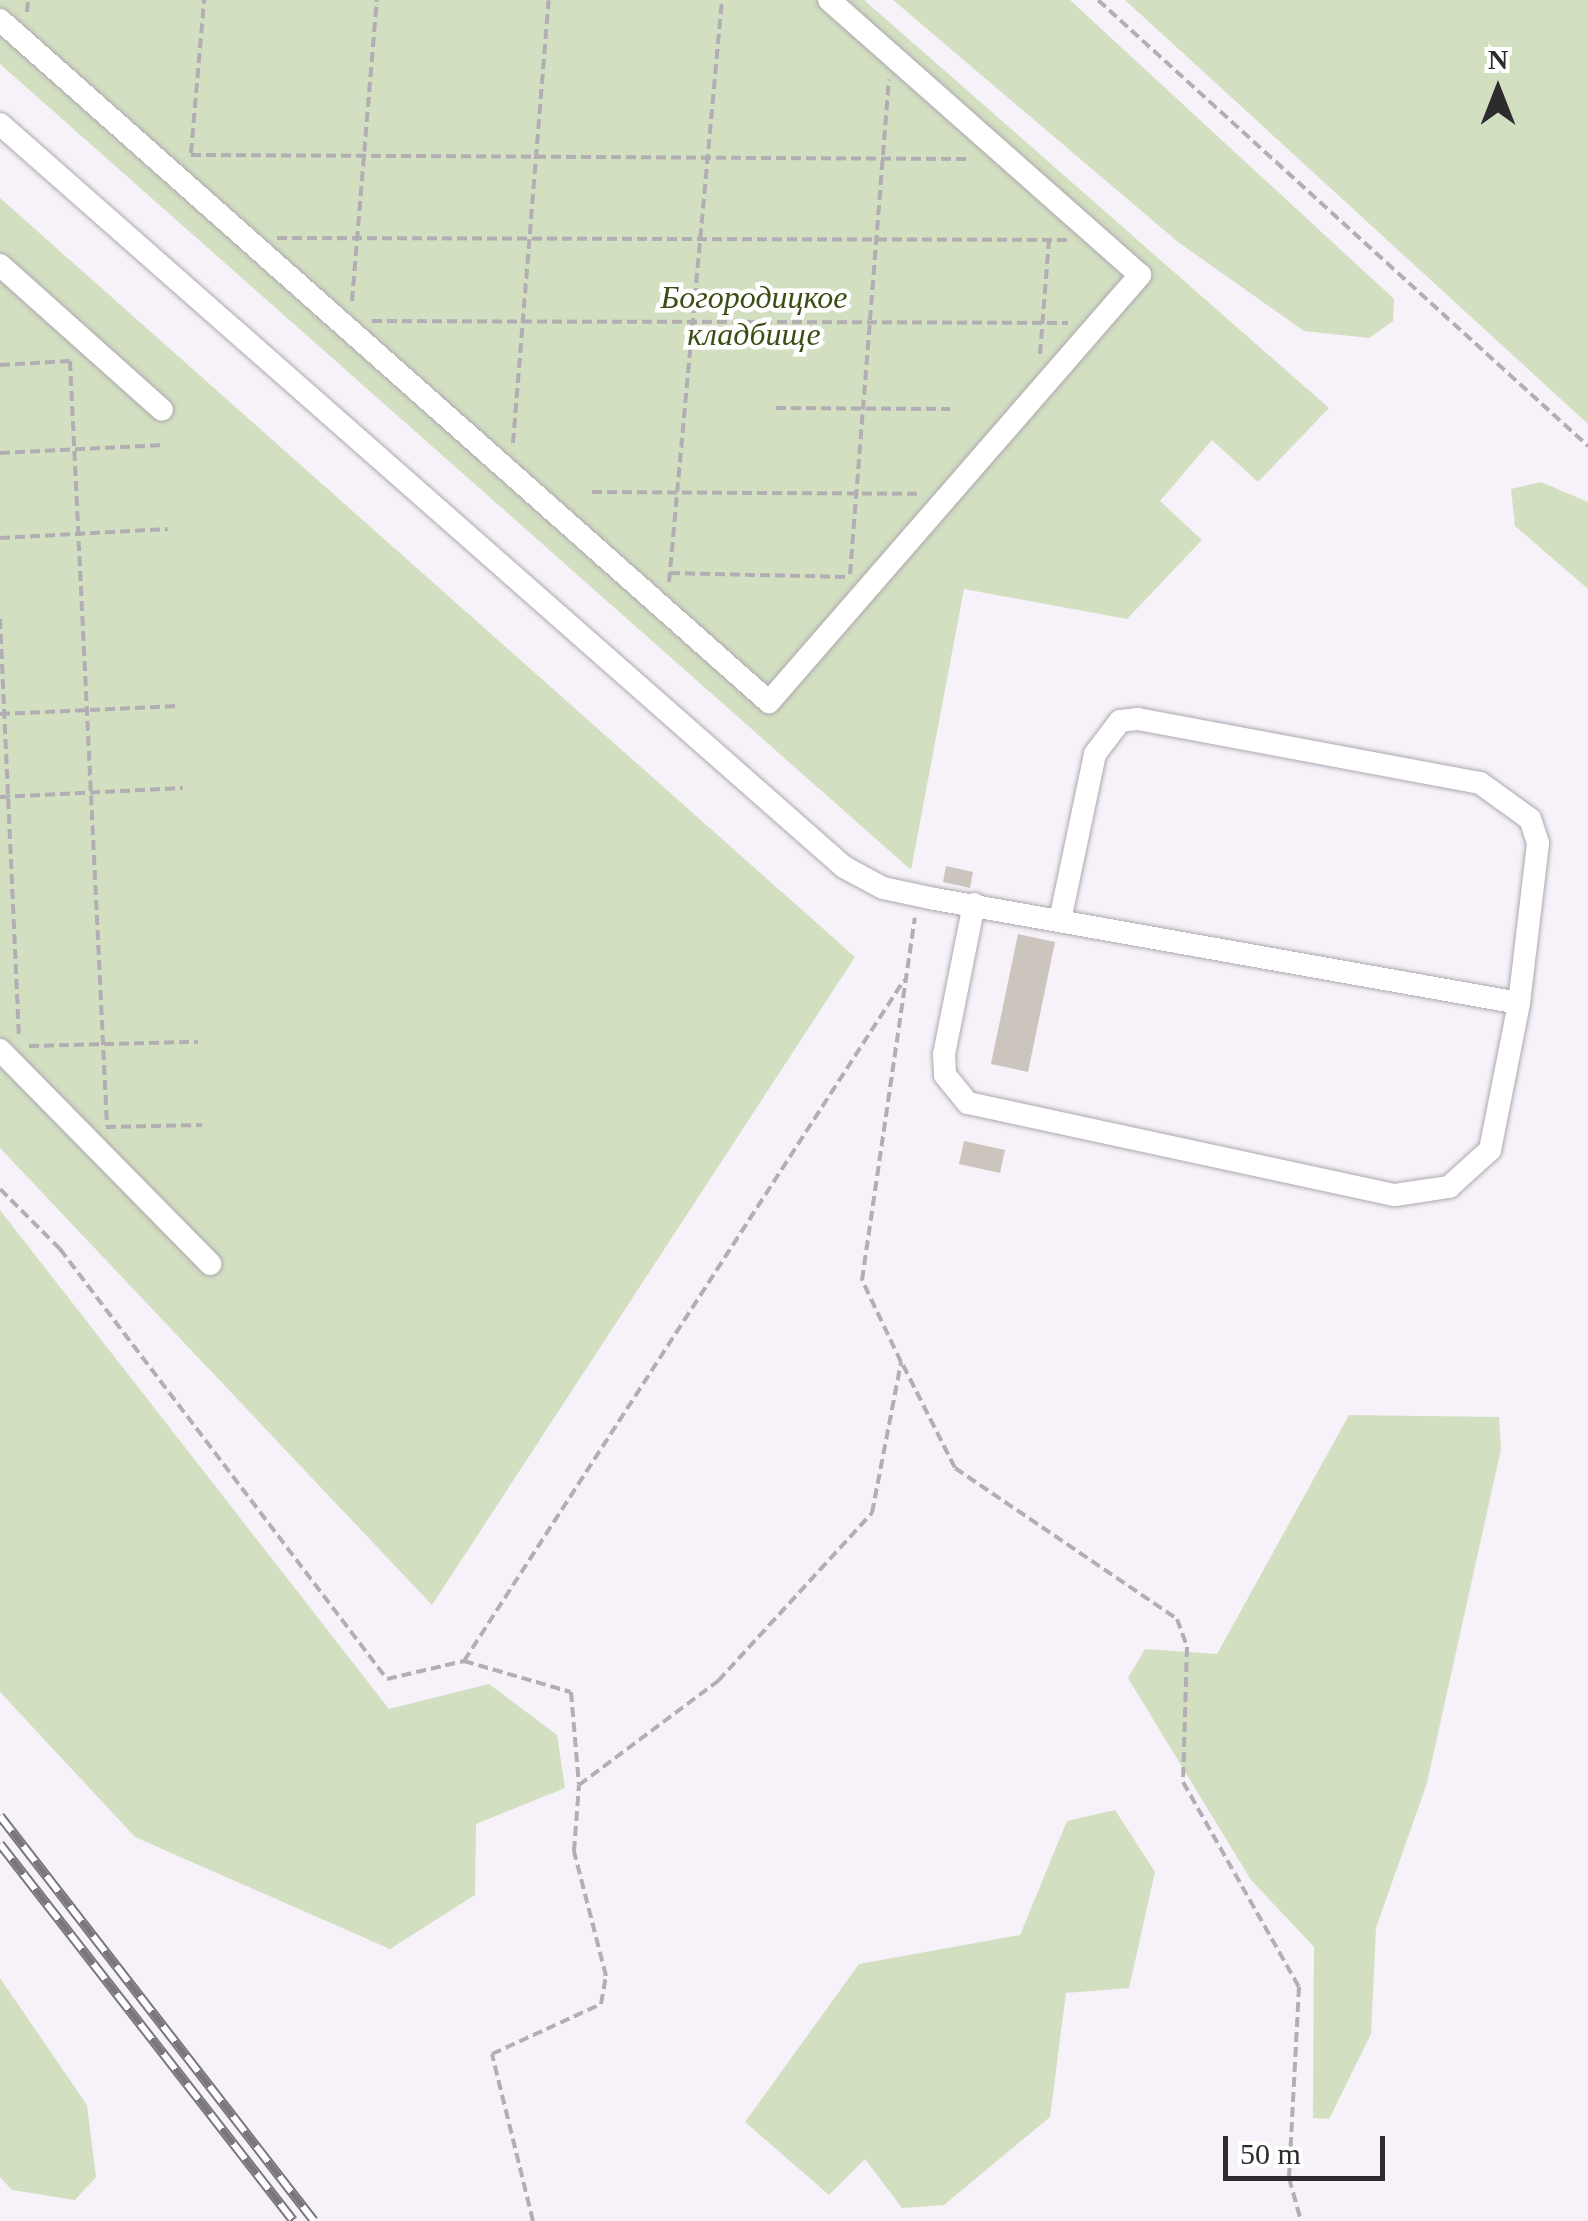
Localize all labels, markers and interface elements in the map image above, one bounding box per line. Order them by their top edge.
north arrow [1448,40,1548,140]
text: N [1488,44,1508,75]
park label: Богородицкое кладбище [660,279,848,354]
scale bar [1228,2116,1390,2178]
text: 50 m [1240,2137,1301,2170]

